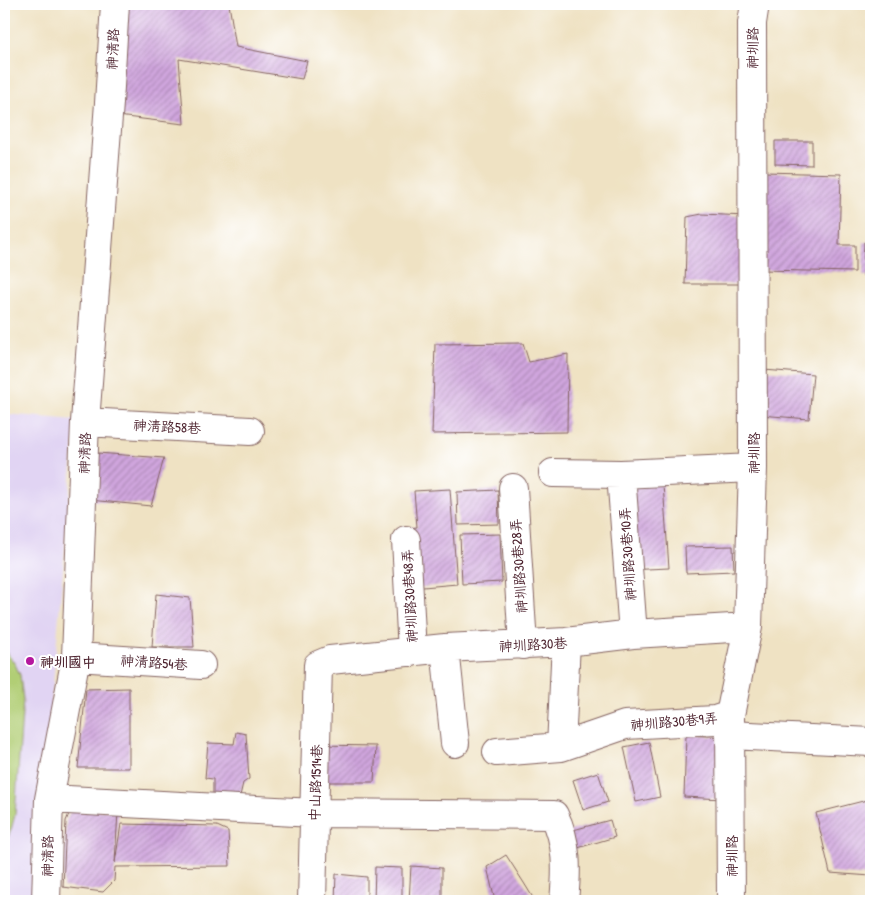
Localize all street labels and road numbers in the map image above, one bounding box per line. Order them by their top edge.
street label: 神圳路 [742,27,762,69]
street label: 神清路 [101,28,123,70]
street label: 神清路58巷 [133,415,202,437]
street label: 神清路 [74,432,94,474]
street label: 神圳路 [744,432,763,474]
street label: 神圳路30巷10弄 [614,506,640,602]
street label: 神圳路30巷28弄 [505,518,531,614]
street label: 神圳路30巷48弄 [397,549,421,643]
street label: 神圳路30巷 [498,633,569,655]
street label: 神清路54巷 [120,650,189,674]
street label: 神圳路30巷9弄 [629,708,719,734]
street label: 中山路1514巷 [304,743,326,822]
street label: 神清路 [37,835,57,877]
street label: 神圳路 [722,835,741,877]

